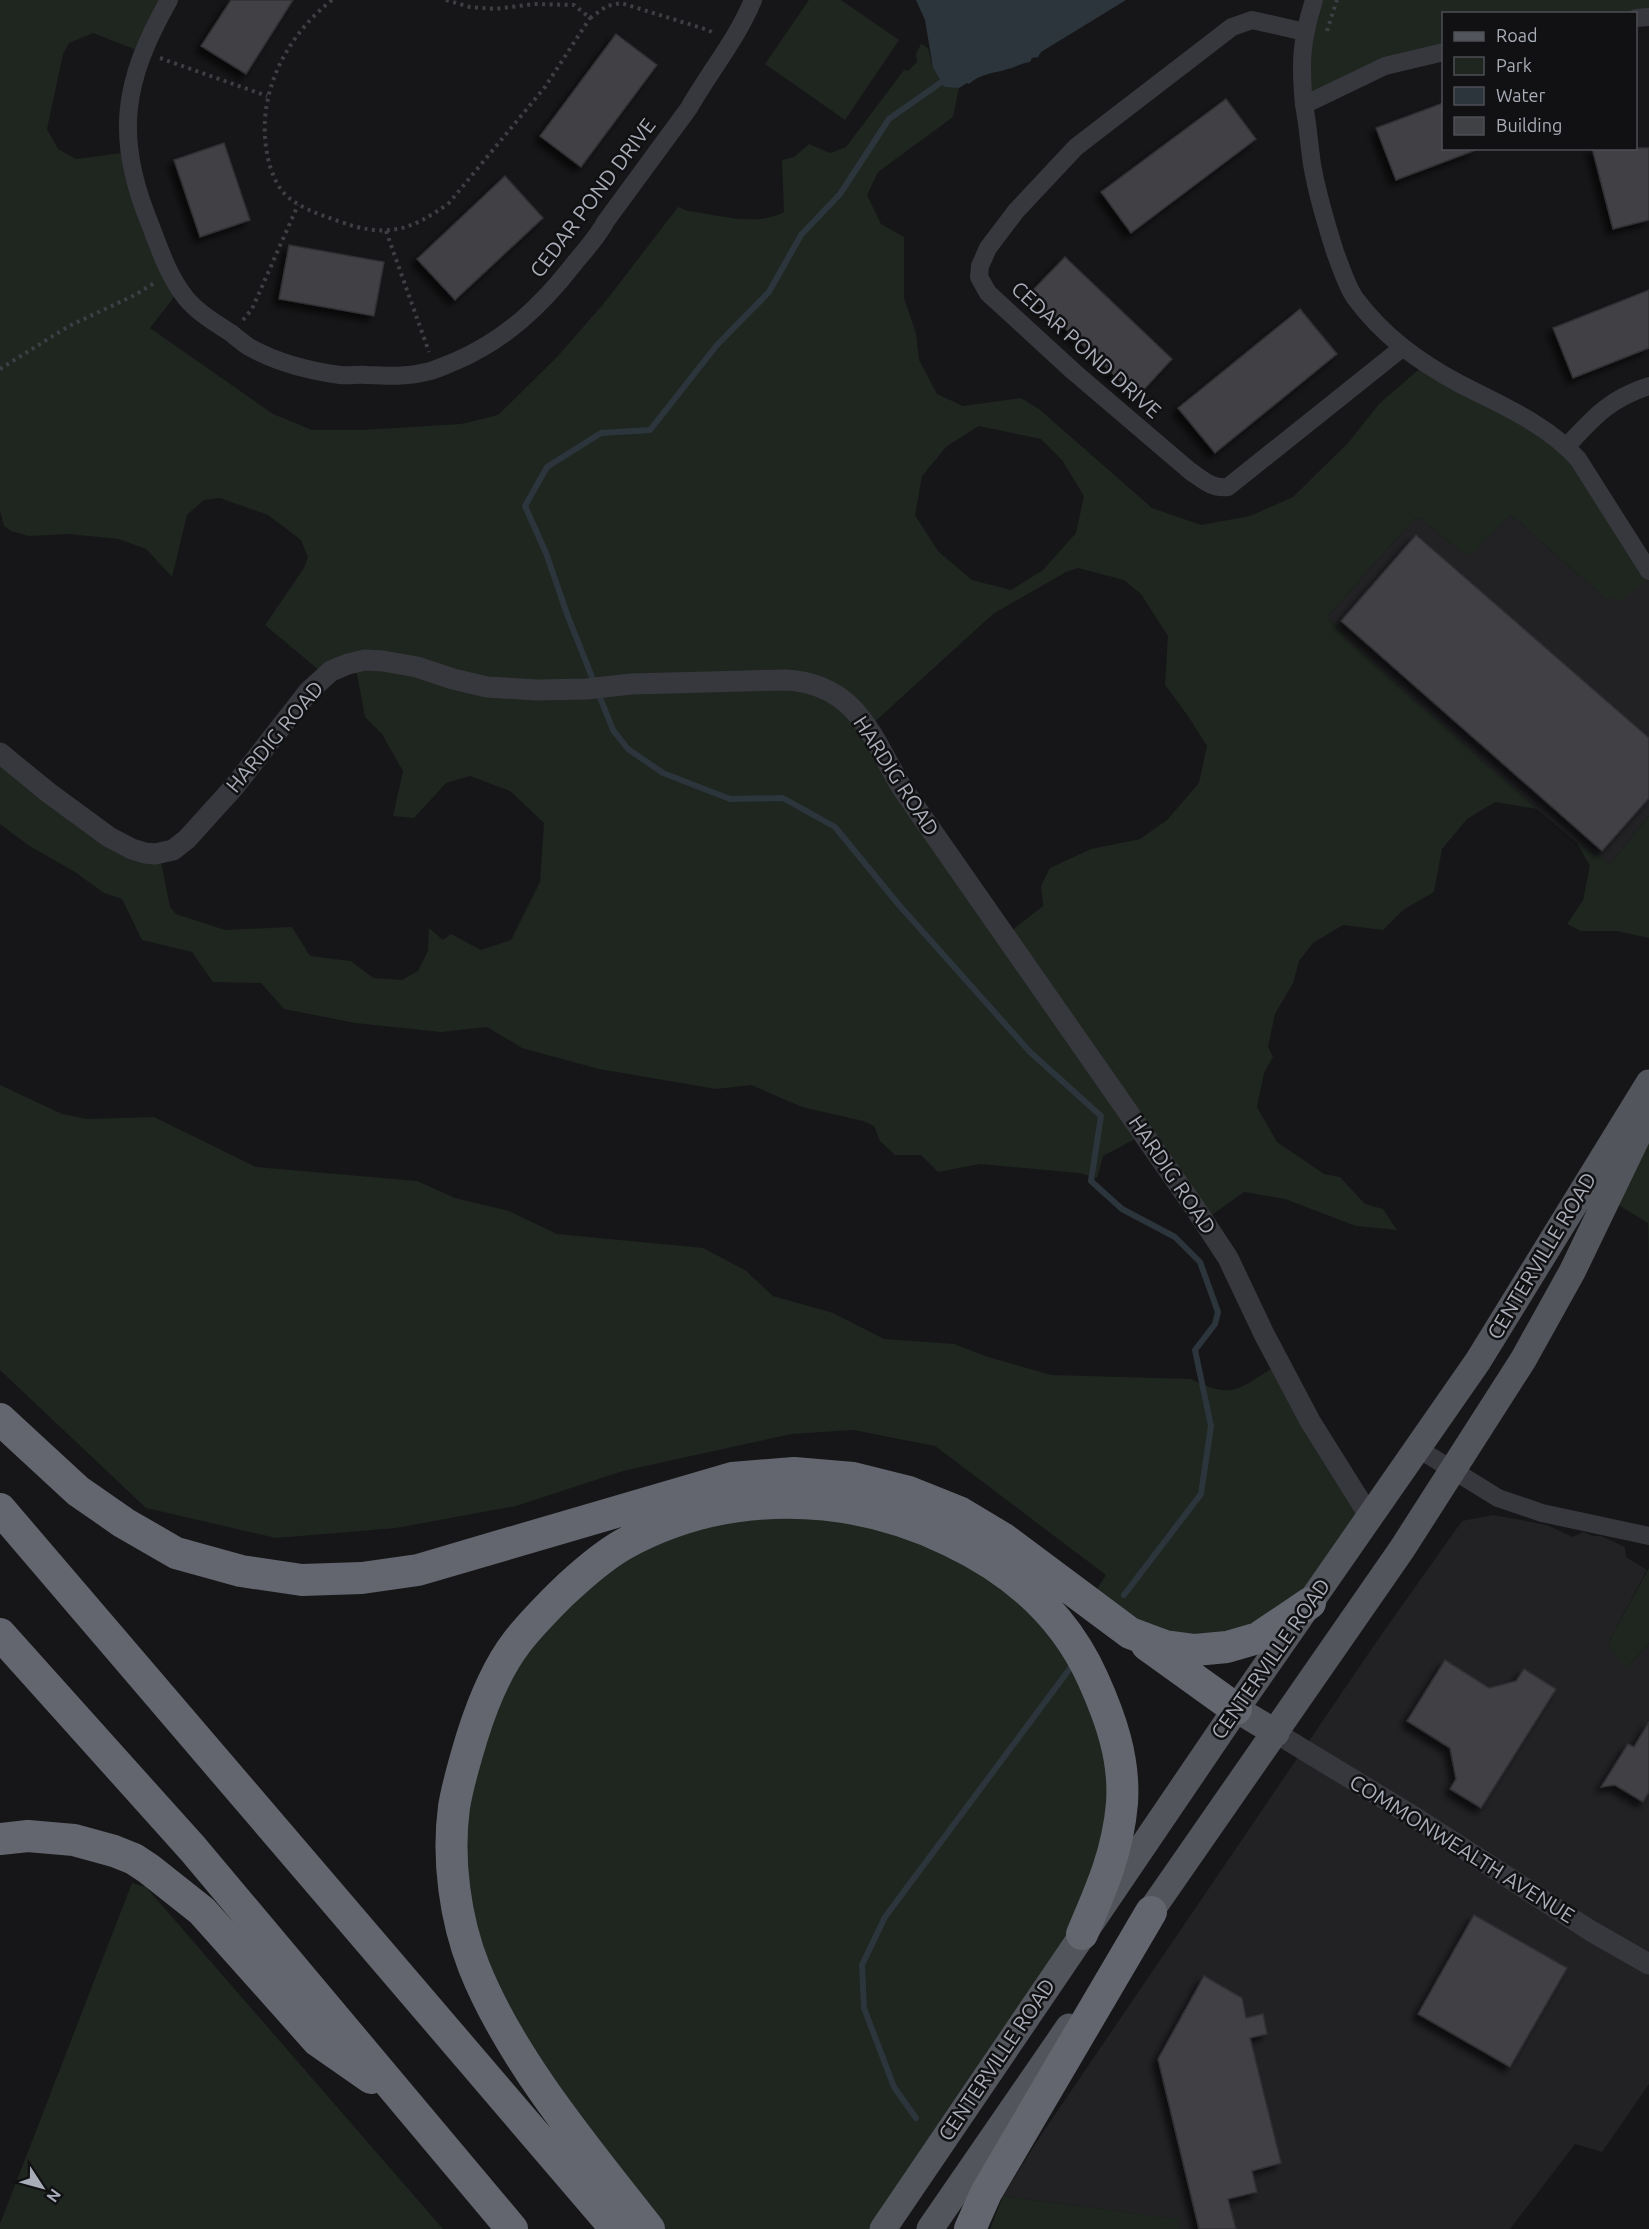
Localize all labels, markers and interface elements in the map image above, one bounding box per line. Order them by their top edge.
legend [1442,12,1637,150]
text: Road [1496,25,1538,45]
text: Park [1496,55,1532,75]
text: Water [1496,85,1546,105]
street label: CEDAR POND DRIVE [525,113,660,282]
text: Building [1496,115,1562,135]
street label: CEDAR POND DRIVE [1007,276,1166,423]
street label: HARDIG ROAD [221,676,328,797]
street label: HARDIG ROAD [849,711,944,840]
street label: HARDIG ROAD [1124,1111,1221,1238]
street label: CENTERVILLE ROAD [1482,1168,1600,1343]
street label: CENTERVILLE ROAD [1206,1574,1335,1743]
street label: COMMONWEALTH AVENUE [1346,1769,1579,1927]
street label: CENTERVILLE ROAD [933,1974,1059,2145]
north arrow [12,2157,72,2217]
text: N [43,2186,65,2206]

